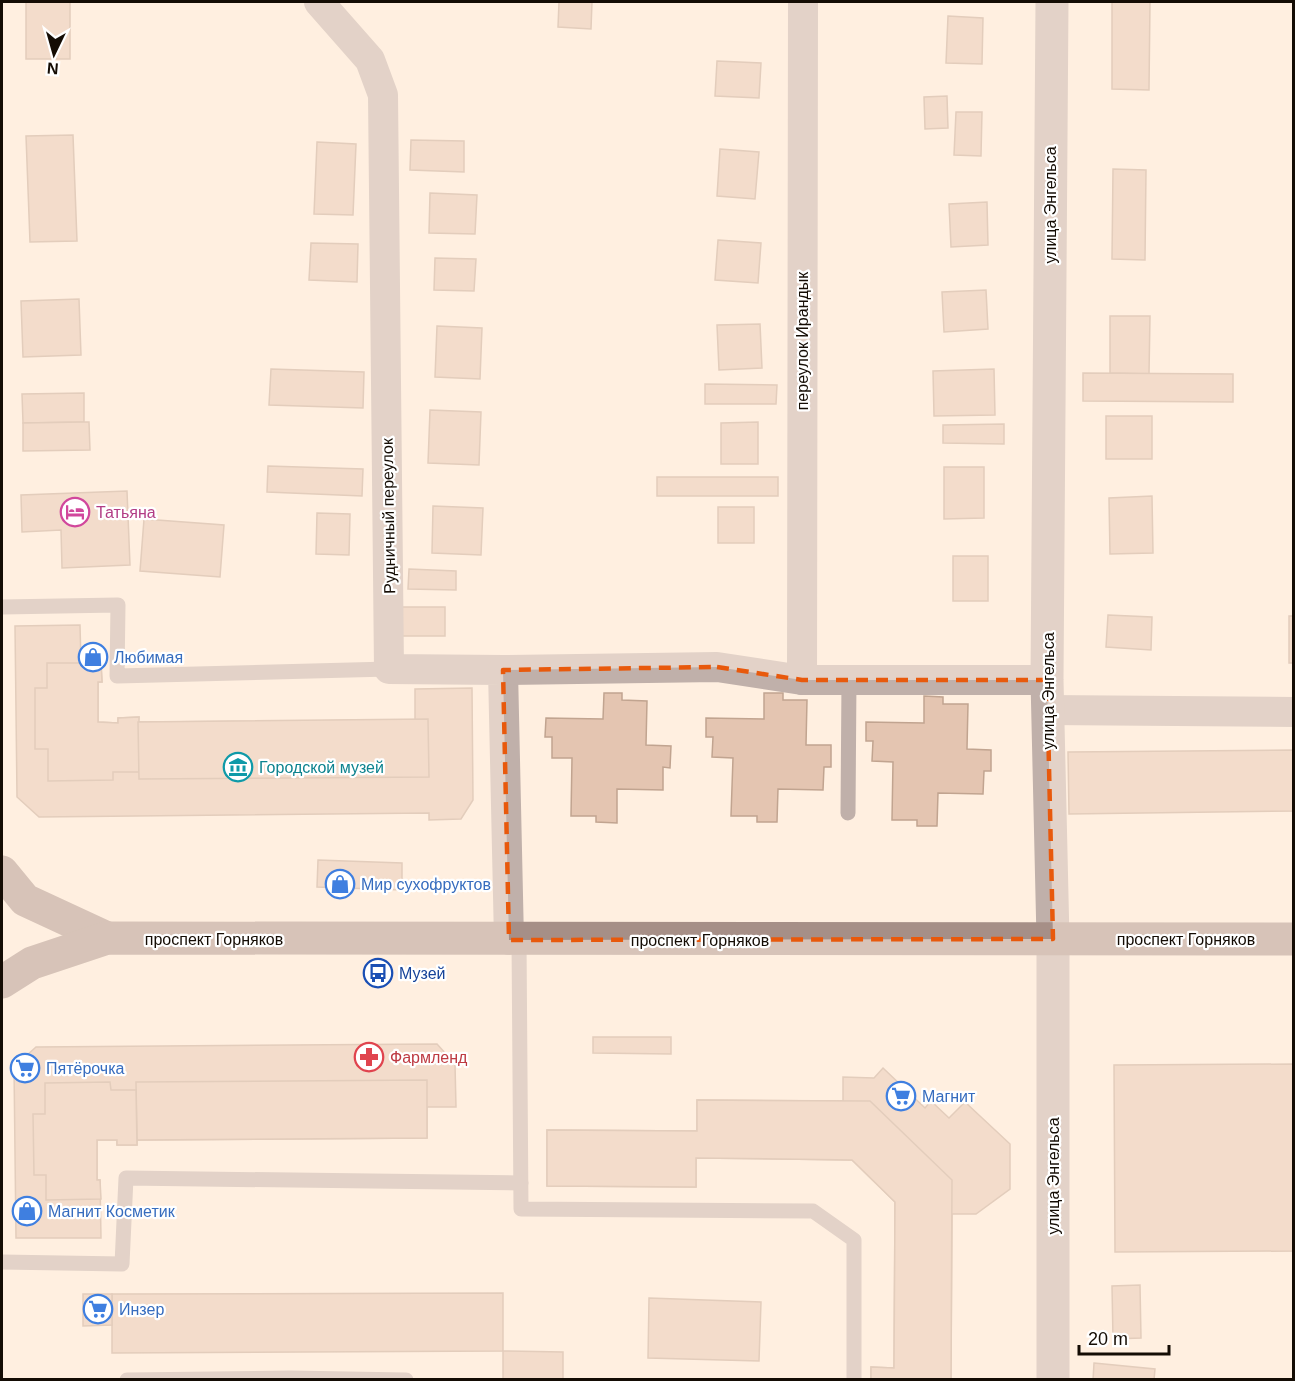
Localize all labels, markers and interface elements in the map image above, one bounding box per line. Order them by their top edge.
north arrow [24,24,84,84]
text: N [46,59,59,77]
street label: улица Энгельса [1042,146,1059,264]
street label: переулок Ирандык [794,271,811,410]
street label: Рудничный переулок [379,437,398,594]
hotel icon: Татьяна [59,496,91,528]
place label: Татьяна [96,504,156,521]
street label: улица Энгельса [1040,632,1057,750]
shop icon: Любимая [77,641,109,673]
place label: Любимая [114,649,183,666]
museum icon: Городской музей [222,751,254,783]
place label: Городской музей [259,759,384,776]
shop icon: Мир сухофруктов [324,868,356,900]
place label: Мир сухофруктов [361,876,491,893]
street label: проспект Горняков [145,931,283,948]
street label: проспект Горняков [1117,931,1255,948]
street label: проспект Горняков [631,932,769,949]
bus stop icon: Музей [362,957,394,989]
place label: Музей [399,965,446,982]
pharmacy icon: Фармленд [353,1041,385,1073]
place label: Фармленд [390,1049,468,1066]
supermarket icon: Пятёрочка [9,1052,41,1084]
place label: Пятёрочка [46,1060,125,1077]
supermarket icon: Магнит [885,1080,917,1112]
place label: Магнит [922,1088,976,1105]
street label: улица Энгельса [1045,1117,1062,1235]
shop icon: Магнит Косметик [11,1195,43,1227]
place label: Магнит Косметик [48,1203,176,1220]
supermarket icon: Инзер [82,1293,114,1325]
place label: Инзер [119,1301,164,1318]
scale bar [1079,1318,1169,1356]
text: 20 m [1088,1329,1128,1349]

